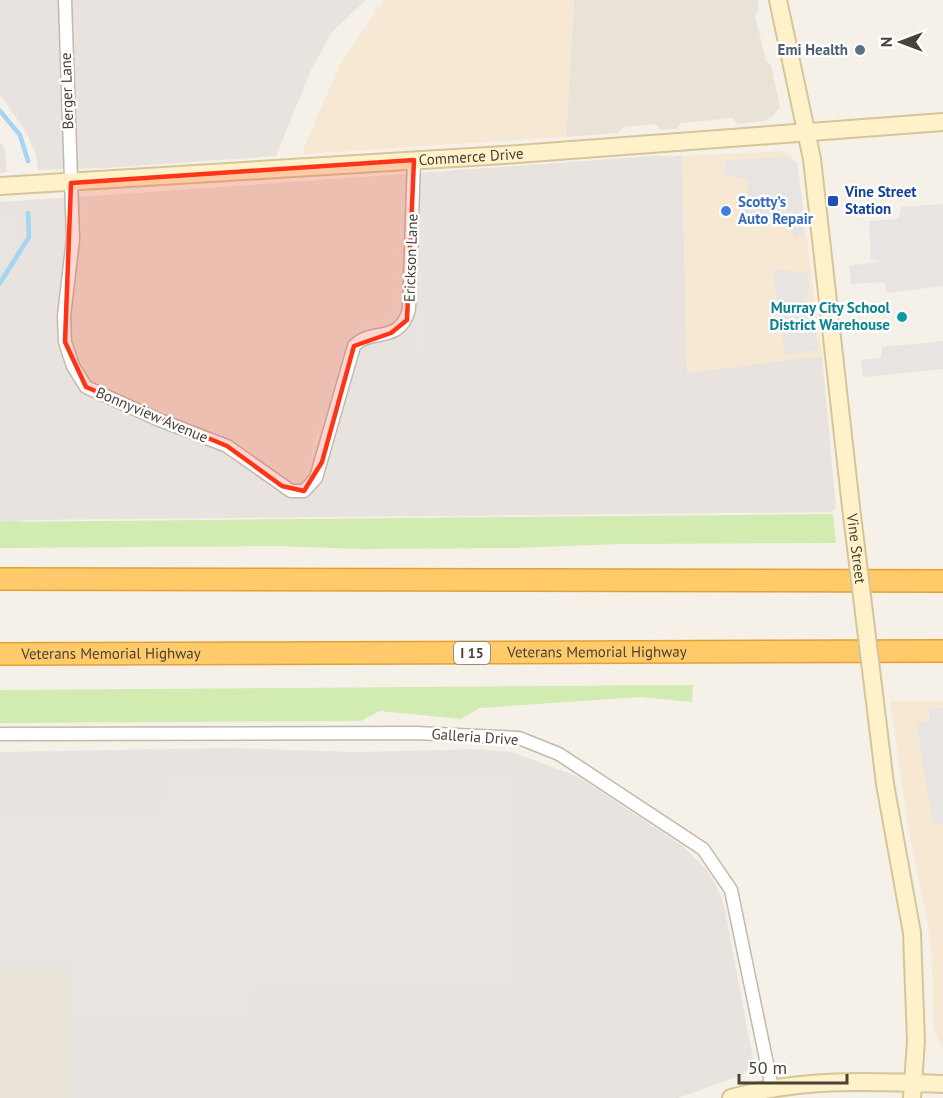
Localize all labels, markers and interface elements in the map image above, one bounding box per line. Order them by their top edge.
north arrow [871,12,931,72]
text: N [876,37,896,47]
place label: Emi Health [778,40,848,59]
marker: Emi Health [853,43,867,57]
street label: Berger Lane [56,52,77,130]
street label: Commerce Drive [418,144,524,169]
place label: Vine Street Station [844,182,917,218]
place label: Scotty’s Auto Repair [738,192,814,228]
marker: Vine Street Station [826,194,840,208]
marker: Scotty’s Auto Repair [719,204,733,218]
street label: Erickson Lane [399,213,422,302]
place label: Murray City School District Warehouse [769,298,891,334]
marker: Murray City School District Warehouse [895,310,909,324]
street label: Bonnyview Avenue [93,382,211,447]
street label: Vine Street [843,511,870,585]
road number: I 15 [454,642,490,664]
street label: Veterans Memorial Highway [506,642,687,661]
street label: Veterans Memorial Highway [20,643,201,663]
street label: Galleria Drive [431,724,519,749]
scale bar [739,1047,847,1085]
text: 50 m [748,1056,787,1079]

